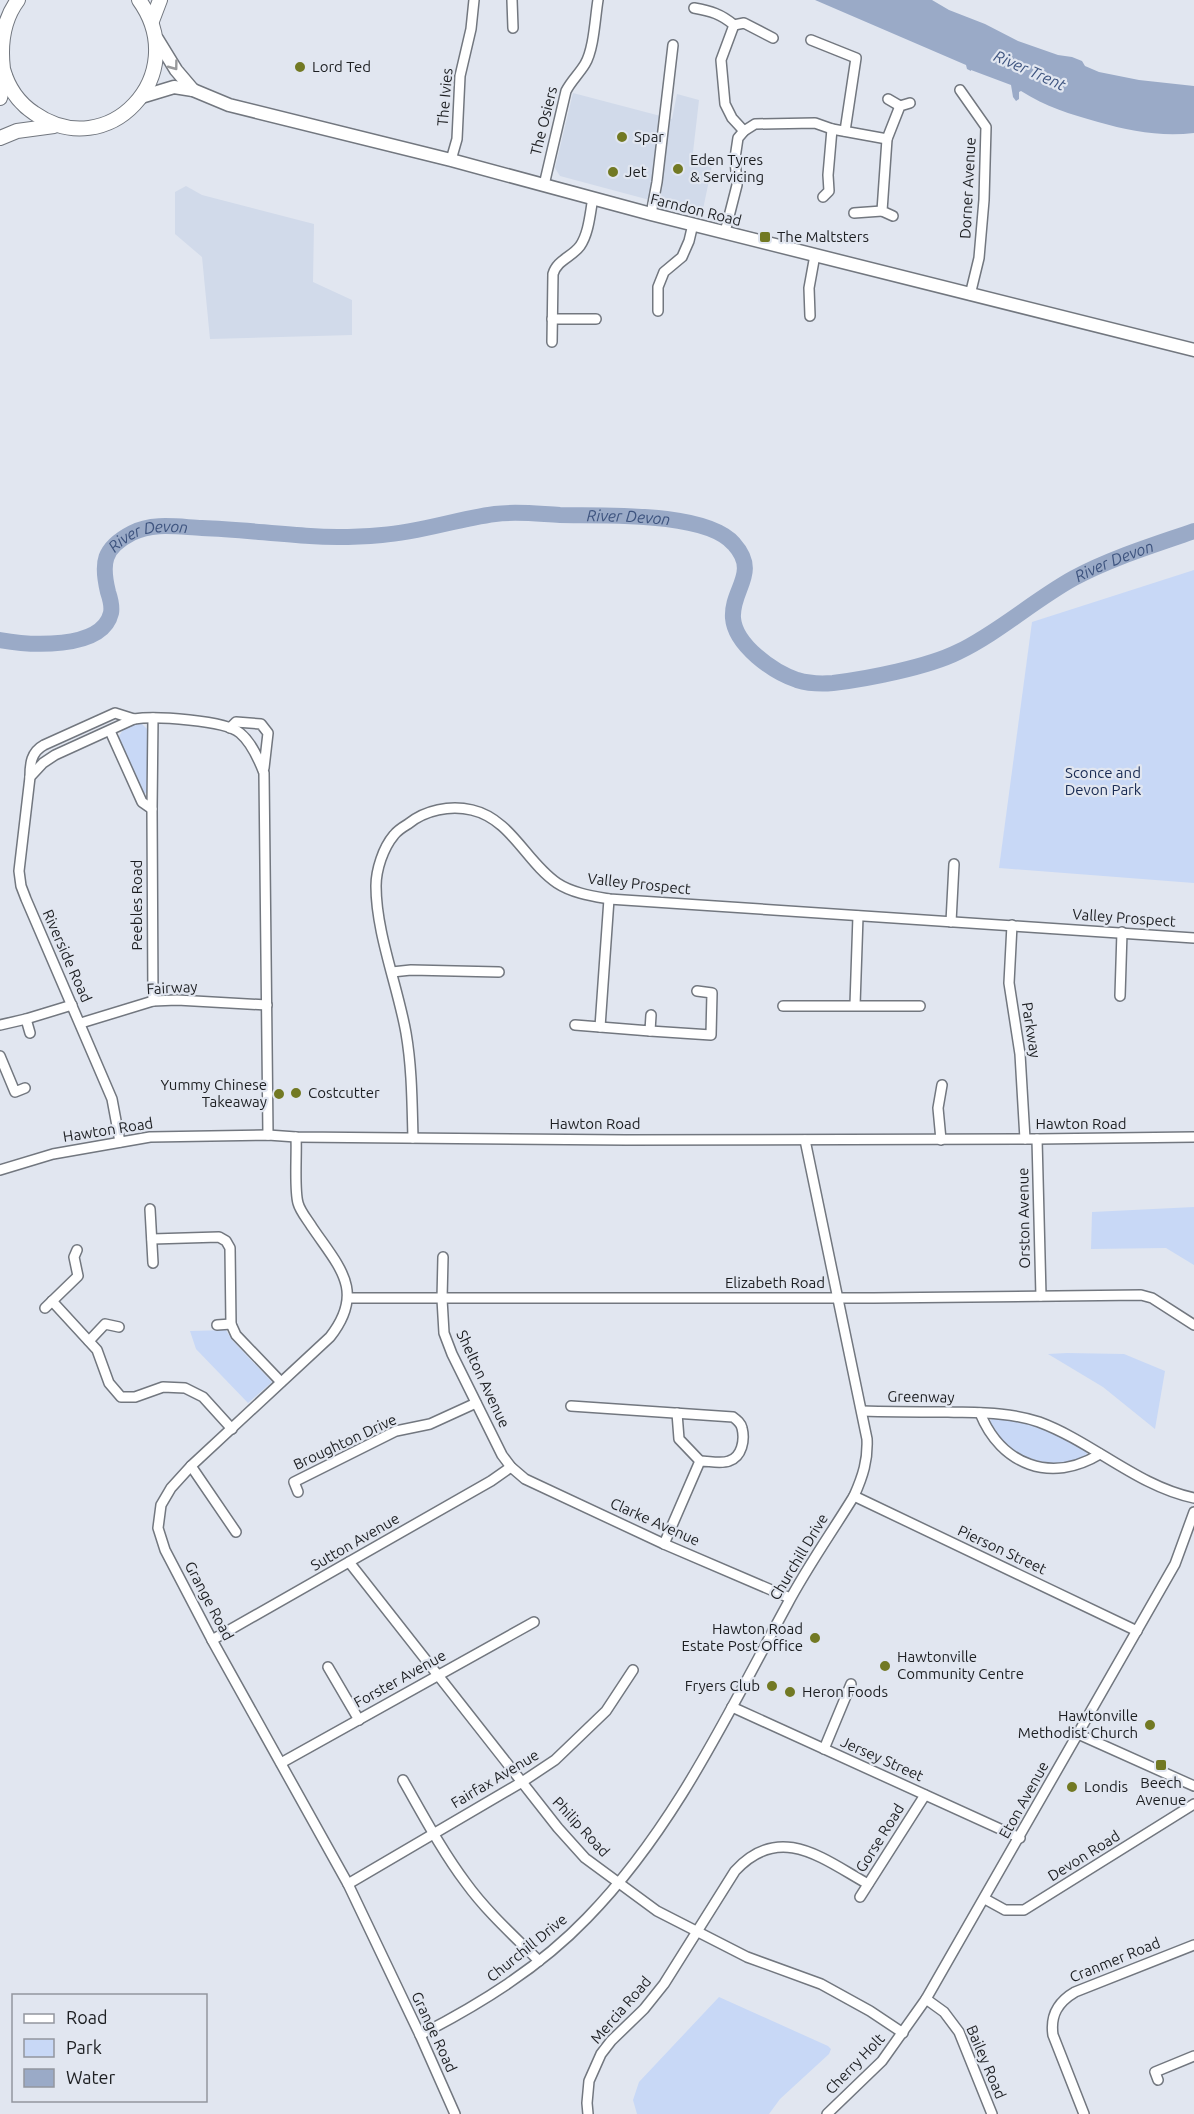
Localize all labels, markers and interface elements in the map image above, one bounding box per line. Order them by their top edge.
water label: River Trent [991,46,1069,94]
place label: Lord Ted [312,58,371,75]
one-way arrow [166,59,177,70]
marker: Lord Ted [293,60,307,74]
street label: The Ivies [433,67,456,127]
street label: The Osiers [527,84,560,157]
place label: Spar [634,128,664,145]
marker: Spar [615,130,629,144]
street label: Dorner Avenue [956,137,979,239]
place label: Eden Tyres & Servicing [690,151,764,185]
marker: Eden Tyres & Servicing [671,162,685,176]
place label: Jet [625,163,647,180]
marker: Jet [606,165,620,179]
street label: Farndon Road [649,190,743,229]
place label: The Maltsters [777,228,869,245]
marker: The Maltsters [758,230,772,244]
water label: River Devon [587,506,672,528]
water label: River Devon [104,517,189,555]
water label: River Devon [1071,537,1156,585]
park label: Sconce and Devon Park [1065,764,1142,798]
street label: Peebles Road [128,860,145,950]
street label: Valley Prospect [587,870,692,897]
street label: Valley Prospect [1072,905,1176,930]
street label: Riverside Road [39,907,95,1005]
street label: Fairway [146,978,198,997]
street label: Parkway [1019,1001,1044,1059]
place label: Yummy Chinese Takeaway [161,1076,267,1110]
place label: Costcutter [308,1084,380,1101]
marker: Costcutter [289,1086,303,1100]
marker: Yummy Chinese Takeaway [272,1087,286,1101]
street label: Hawton Road [62,1114,154,1145]
street label: Hawton Road [549,1115,641,1132]
street label: Hawton Road [1035,1115,1127,1132]
street label: Orston Avenue [1014,1167,1033,1269]
street label: Elizabeth Road [725,1274,825,1291]
street label: Shelton Avenue [453,1327,514,1430]
street label: Greenway [887,1387,955,1406]
street label: Broughton Drive [291,1410,399,1473]
street label: Clarke Avenue [608,1494,703,1549]
street label: Sutton Avenue [307,1509,402,1574]
street label: Churchill Drive [766,1510,831,1603]
street label: Pierson Street [955,1522,1049,1578]
street label: Grange Road [182,1558,237,1643]
place label: Hawton Road Estate Post Office [682,1620,803,1654]
marker: Hawton Road Estate Post Office [808,1631,822,1645]
street label: Forster Avenue [351,1646,449,1711]
place label: Hawtonville Community Centre [897,1648,1024,1682]
marker: Hawtonville Community Centre [878,1659,892,1673]
place label: Fryers Club [685,1677,760,1694]
marker: Fryers Club [765,1679,779,1693]
place label: Heron Foods [802,1683,888,1700]
marker: Heron Foods [783,1685,797,1699]
place label: Hawtonville Methodist Church [1018,1707,1138,1741]
marker: Hawtonville Methodist Church [1143,1718,1157,1732]
street label: Jersey Street [838,1733,926,1784]
street label: Fairfax Avenue [448,1746,542,1811]
street label: Eton Avenue [995,1758,1052,1841]
marker: Beech Avenue [1154,1758,1168,1772]
place label: Beech Avenue [1136,1774,1186,1808]
place label: Londis [1084,1778,1128,1795]
marker: Londis [1065,1780,1079,1794]
street label: Philip Road [549,1793,613,1860]
street label: Gorse Road [852,1800,907,1875]
street label: Devon Road [1045,1827,1123,1884]
street label: Churchill Drive [483,1910,570,1985]
street label: Cranmer Road [1067,1934,1163,1985]
street label: Mercia Road [587,1973,654,2047]
street label: Grange Road [408,1989,461,2075]
legend [12,1994,207,2102]
text: Road [66,2007,108,2027]
street label: Bailey Road [963,2022,1010,2101]
street label: Cherry Holt [822,2030,888,2097]
text: Park [66,2037,102,2057]
text: Water [66,2067,116,2087]

